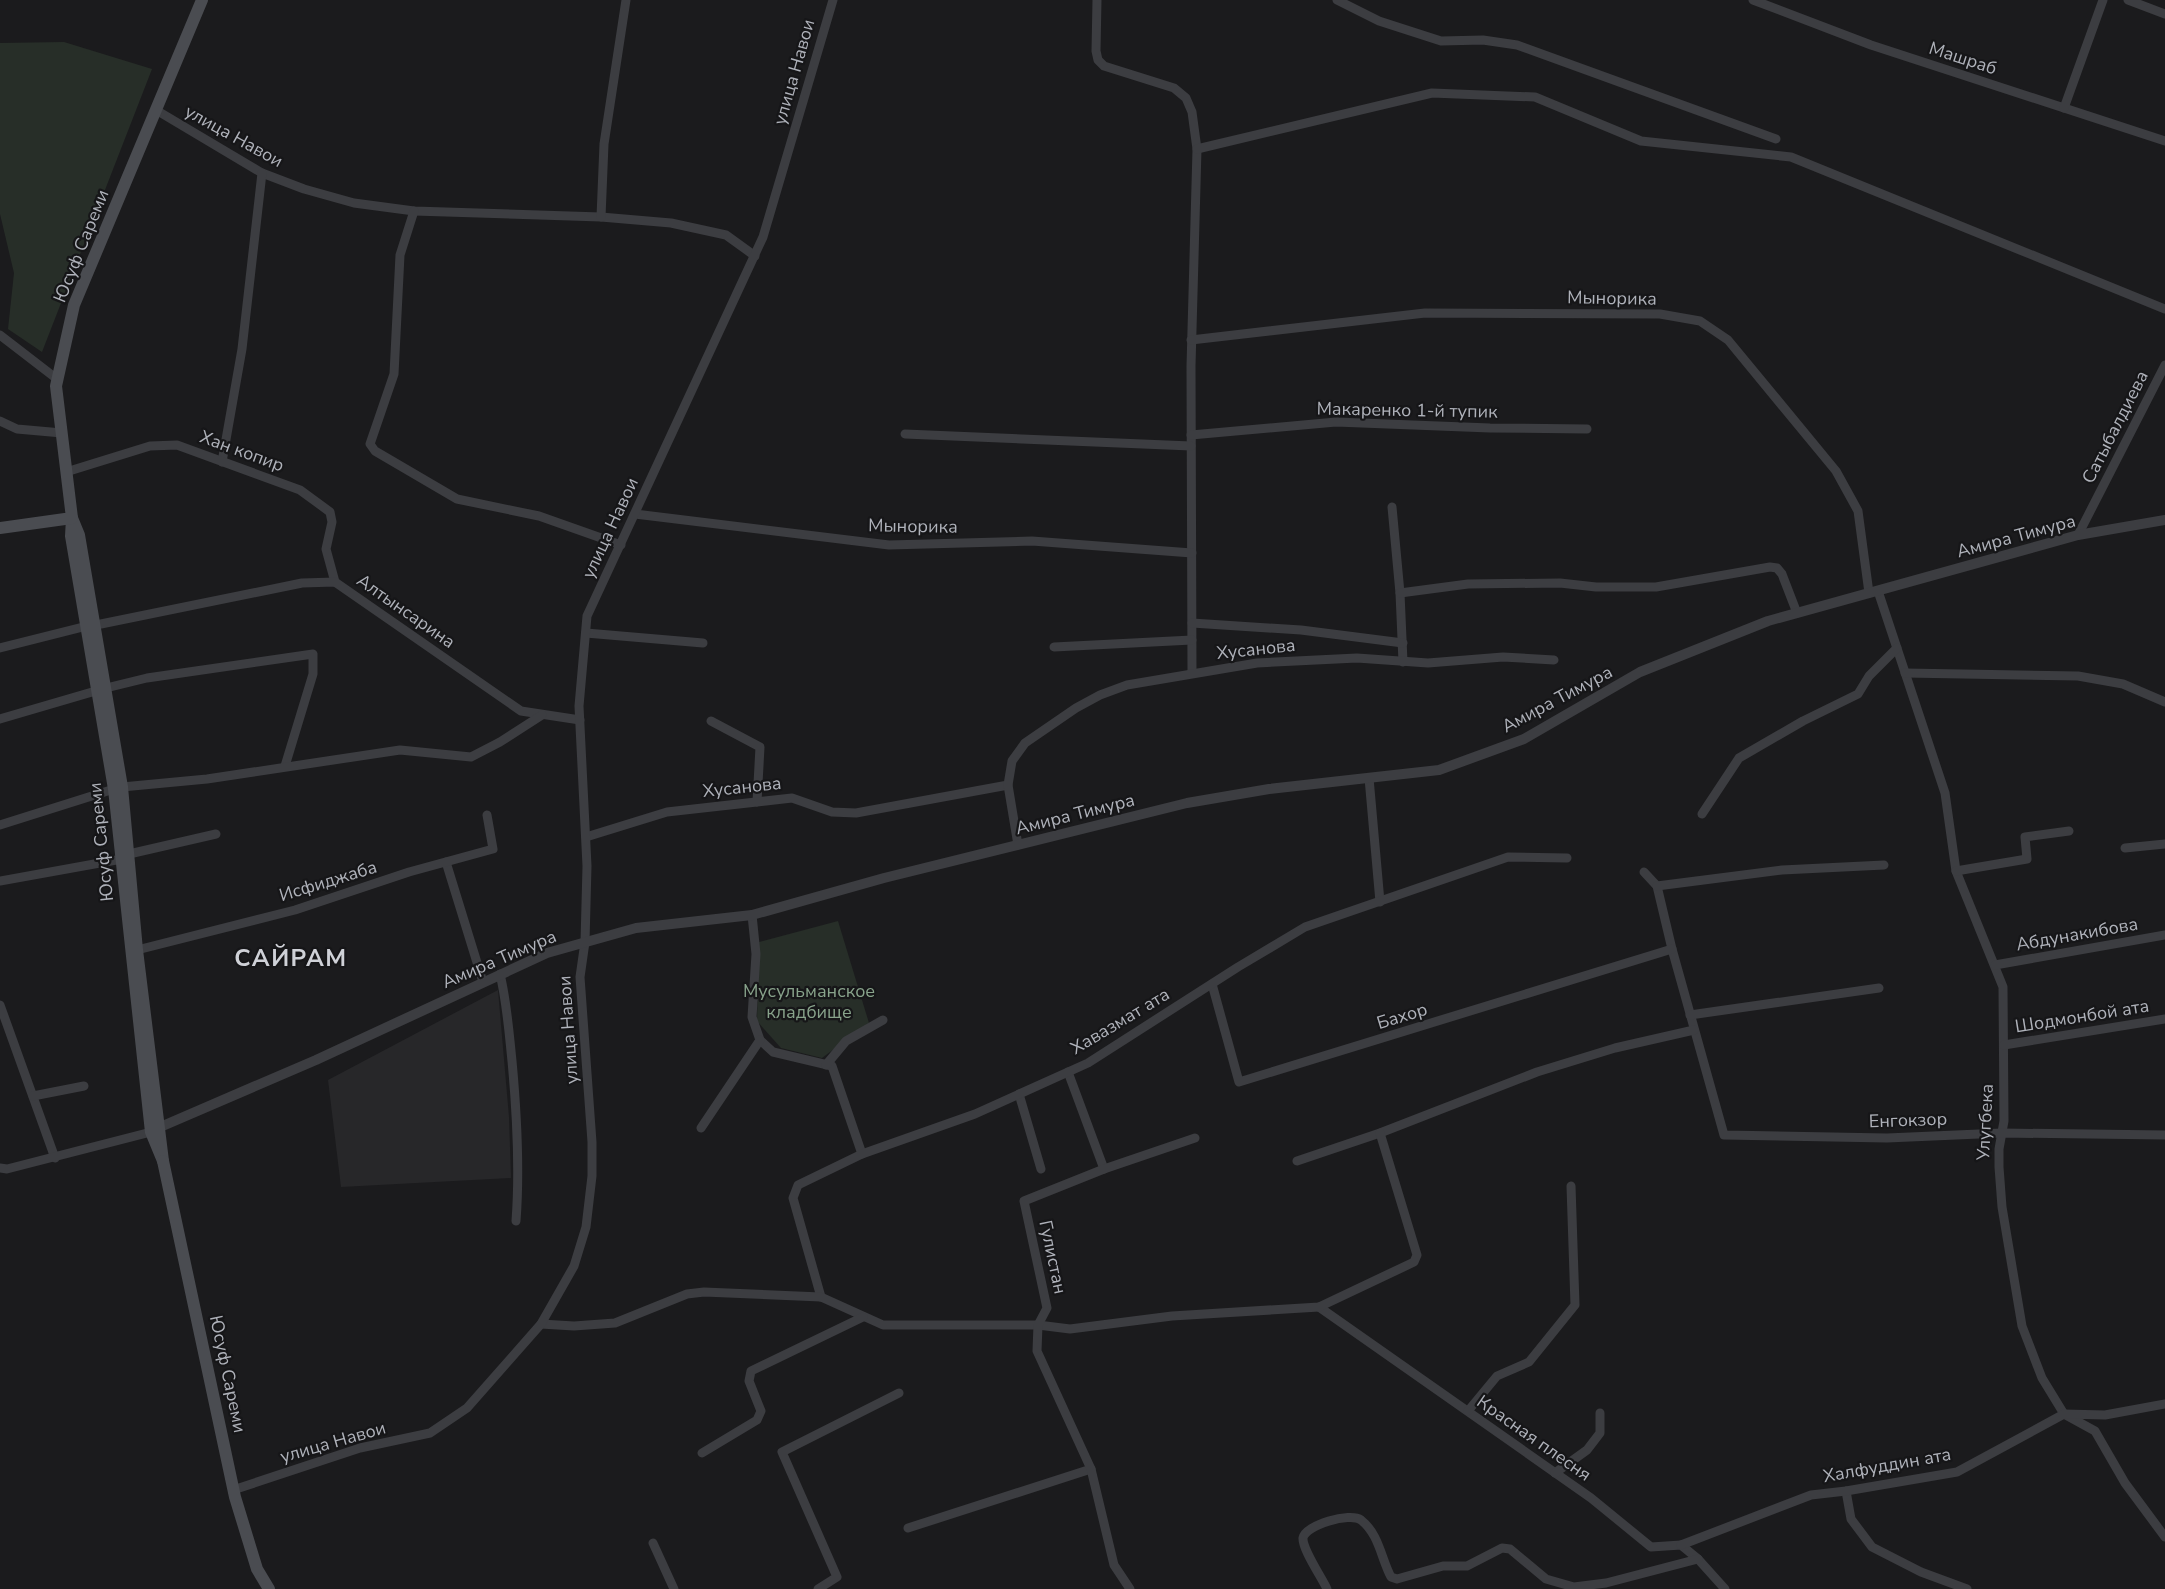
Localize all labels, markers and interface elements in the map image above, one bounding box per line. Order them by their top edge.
street label: улица Навои [767,16,821,128]
street label: Машраб [1926,36,2000,80]
street label: улица Навои [181,99,287,173]
street label: Юсуф Сареми [47,186,115,306]
street label: Мынорика [1567,285,1657,311]
street label: Сатыбалдиева [2076,367,2154,487]
street label: Макаренко 1-й тупик [1316,396,1498,424]
street label: Хан копир [197,425,287,477]
street label: улица Навои [576,474,644,582]
street label: Амира Тимура [1954,509,2078,563]
street label: Мынорика [868,513,958,539]
street label: Алтынсарина [352,568,460,654]
street label: Хусанова [1215,633,1297,665]
street label: Амира Тимура [1497,660,1617,738]
street label: Хусанова [701,771,783,803]
street label: Юсуф Сареми [83,781,119,903]
street label: Амира Тимура [1013,788,1137,840]
street label: Исфиджаба [276,855,380,907]
street label: Абдунакибова [2014,911,2140,957]
street label: Амира Тимура [438,924,560,994]
district label: САЙРАМ [234,942,348,974]
street label: улица Навои [552,975,584,1085]
park label: Мусульманское кладбище [743,979,875,1024]
street label: Хавазмат ата [1066,982,1174,1060]
street label: Шодмонбой ата [2013,994,2151,1038]
street label: Бахор [1374,997,1430,1035]
street label: Улугбека [1971,1083,1999,1162]
street label: Енгокзор [1868,1107,1948,1133]
street label: Гулистан [1034,1218,1072,1296]
street label: Юсуф Сареми [204,1313,252,1435]
street label: Красная плесня [1472,1390,1596,1486]
street label: улица Навои [277,1415,389,1469]
street label: Халфуддин ата [1821,1442,1953,1488]

